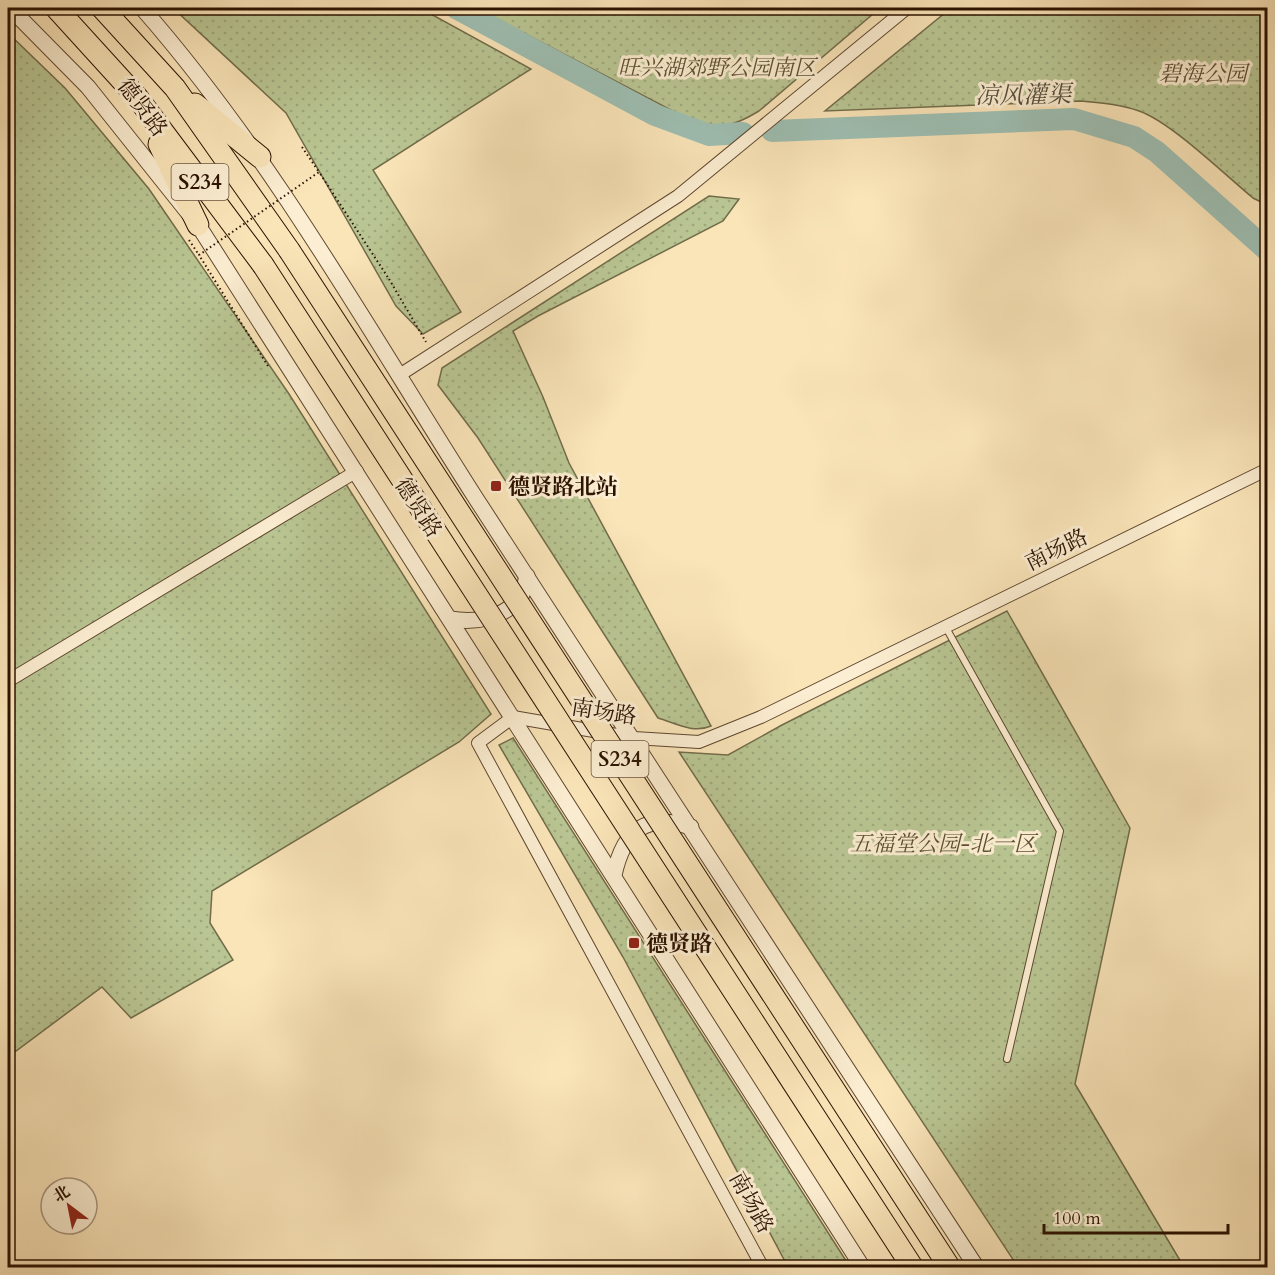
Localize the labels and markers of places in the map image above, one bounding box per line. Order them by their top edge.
place label: 德贤路北站 [508,472,618,502]
marker: 德贤路北站 [489,479,503,493]
place label: 德贤路 [646,929,712,959]
marker: 德贤路 [627,936,641,950]

